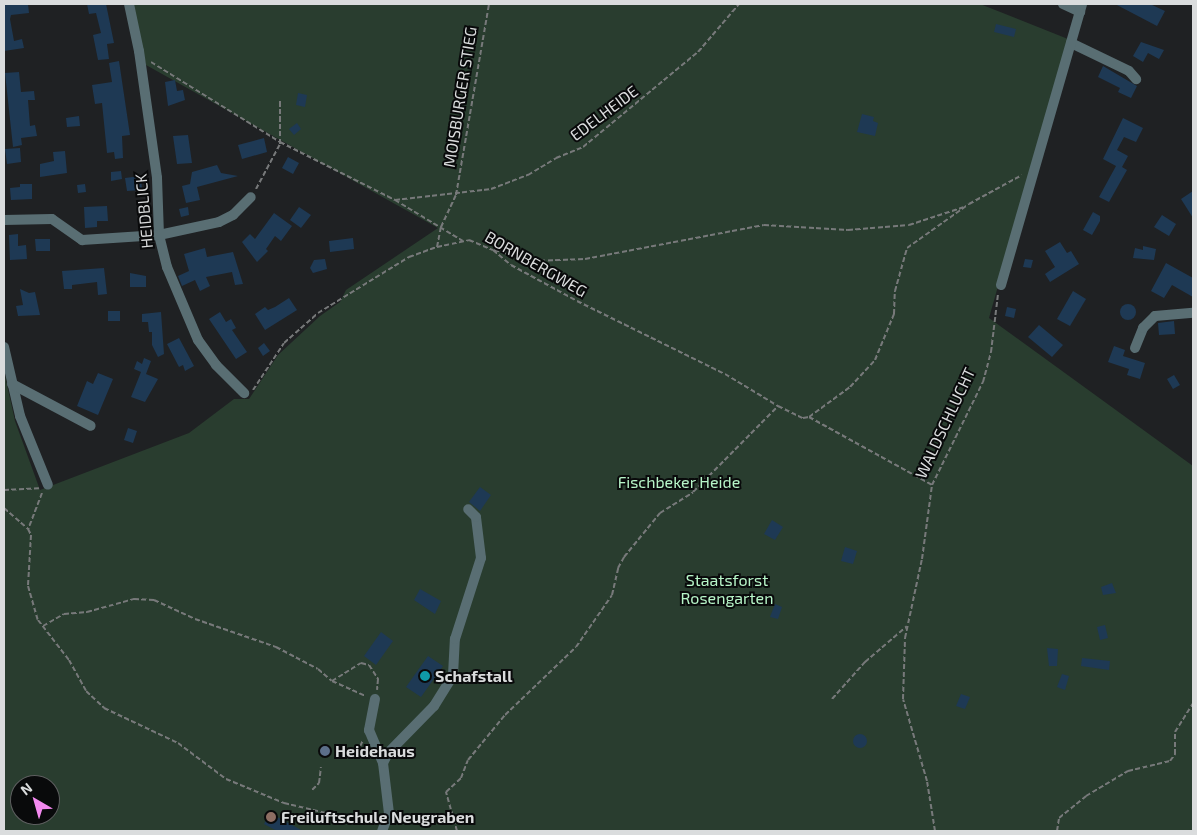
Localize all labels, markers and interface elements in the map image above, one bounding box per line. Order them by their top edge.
street label: MOISBURGER STIEG [439,25,481,169]
street label: EDELHEIDE [566,81,642,145]
street label: HEIDBLICK [131,173,157,249]
street label: BORNBERGWEG [482,227,590,301]
street label: WALDSCHLUCHT [911,365,979,481]
park label: Fischbeker Heide [617,472,741,492]
park label: Staatsforst Rosengarten [681,570,773,608]
place label: Schafstall [435,666,512,686]
marker: Schafstall [419,670,431,682]
place label: Heidehaus [335,741,415,761]
marker: Heidehaus [319,745,331,757]
north arrow [10,775,60,825]
text: N [17,779,35,798]
place label: Freiluftschule Neugraben [281,807,474,827]
marker: Freiluftschule Neugraben [265,811,277,823]

